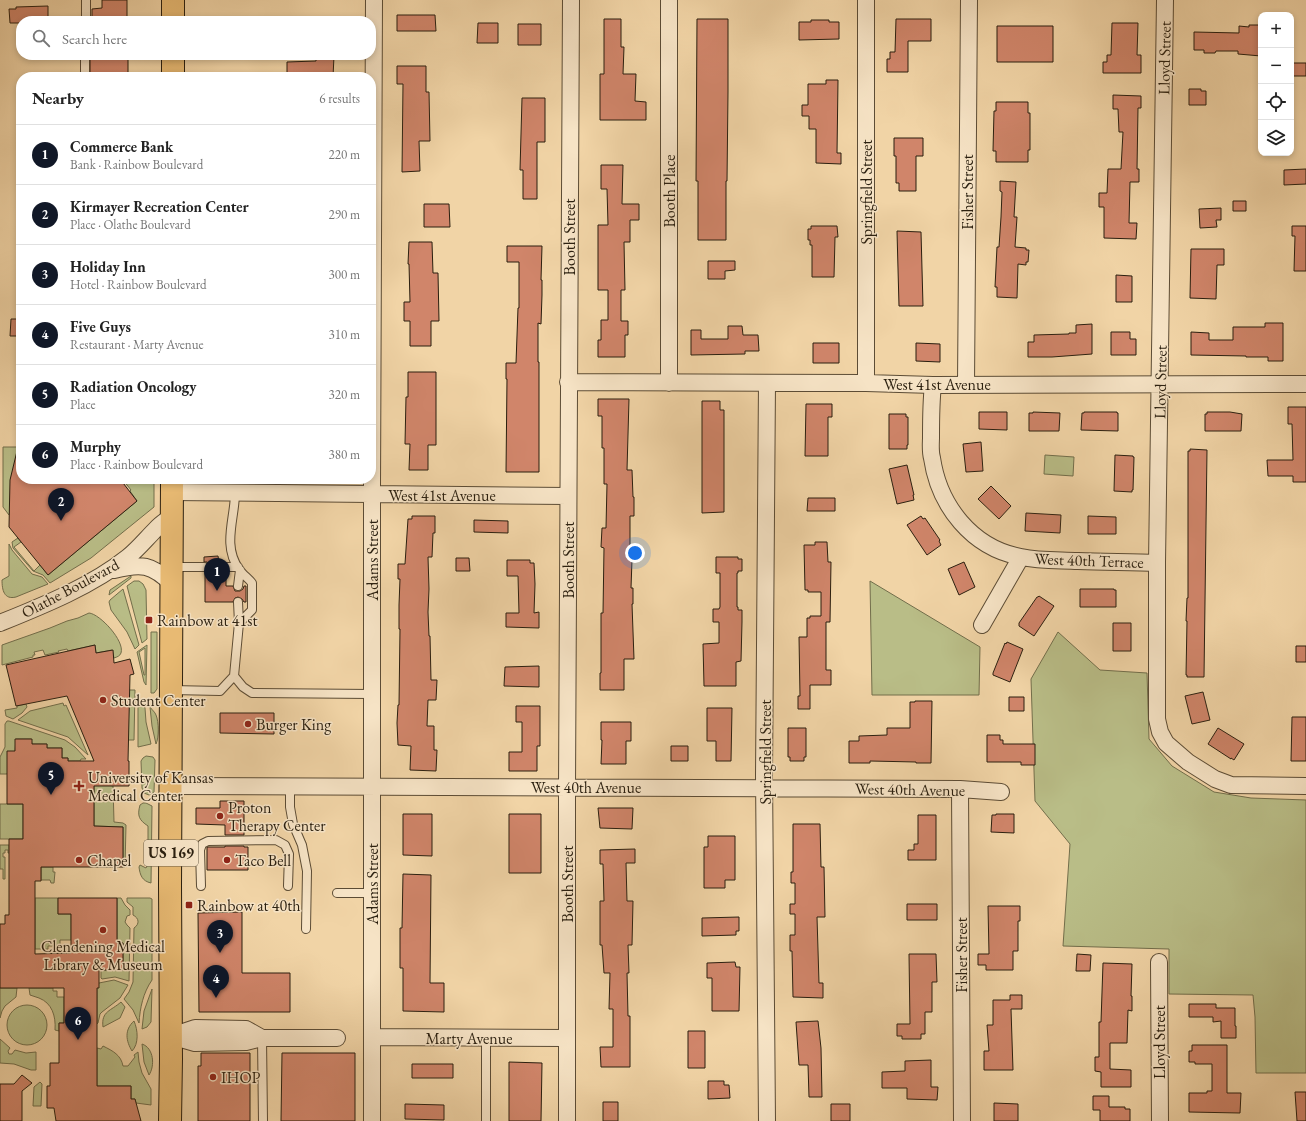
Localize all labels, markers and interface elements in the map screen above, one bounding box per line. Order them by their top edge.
map controls [1258,12,1294,156]
button: + [1258,12,1294,48]
search box [16,16,376,60]
street label: Lloyd Street [1153,21,1176,95]
icon: search [30,27,52,49]
text: Search here [62,29,127,48]
button: − [1258,48,1294,84]
button: locate [1258,84,1294,120]
text: Nearby [32,87,84,109]
text: 6 results [319,90,360,107]
button: layers [1258,120,1294,156]
text: Commerce Bank [70,137,173,156]
street label: Springfield Street [856,139,877,245]
text: 1 [42,146,48,163]
text: 220 m [329,146,360,163]
street label: Booth Place [659,154,680,228]
street label: Fisher Street [957,154,978,230]
text: Bank · Rainbow Boulevard [70,156,203,173]
text: Kirmayer Recreation Center [70,197,249,216]
street label: Booth Street [559,199,580,275]
text: 2 [42,206,48,223]
text: 290 m [329,206,360,223]
text: Place · Olathe Boulevard [70,216,191,233]
text: Holiday Inn [70,257,146,276]
text: 3 [42,266,48,283]
text: 300 m [329,266,360,283]
text: Hotel · Rainbow Boulevard [70,276,207,293]
text: Five Guys [70,317,131,336]
text: 4 [42,326,48,343]
text: 310 m [329,326,360,343]
text: Restaurant · Marty Avenue [70,336,204,353]
street label: Lloyd Street [1149,345,1172,419]
street label: West 41st Avenue [883,374,991,395]
text: Radiation Oncology [70,377,197,396]
text: 5 [42,386,48,403]
text: 320 m [329,386,360,403]
text: Place [70,396,96,413]
text: Murphy [70,437,121,456]
text: 6 [42,446,48,463]
text: 380 m [329,446,360,463]
text: Place · Rainbow Boulevard [70,456,203,473]
street label: West 41st Avenue [388,485,496,506]
pin: 2 [48,488,74,521]
street label: Adams Street [362,519,383,602]
street label: Booth Street [558,522,579,598]
your location [625,543,645,563]
street label: West 40th Terrace [1034,548,1144,573]
street label: Olathe Boulevard [18,554,123,623]
pin: 1 [204,558,230,591]
place label: Rainbow at 41st [157,610,257,631]
marker: Rainbow at 41st [144,615,154,625]
place label: Student Center [111,690,206,711]
marker: Student Center [98,695,108,705]
street label: Springfield Street [755,699,776,805]
place label: Burger King [256,714,332,735]
marker: Burger King [243,719,253,729]
pin: 5 [38,762,64,795]
place label: University of Kansas Medical Center [88,767,213,806]
street label: West 40th Avenue [531,777,641,798]
street label: West 40th Avenue [855,778,965,801]
marker: University of Kansas Medical Center [73,780,85,792]
place label: Proton Therapy Center [228,797,326,836]
marker: Proton Therapy Center [215,811,225,821]
road number: US 169 [144,840,198,866]
street label: Adams Street [362,843,383,926]
street label: Booth Street [557,846,578,922]
place label: Chapel [87,850,132,871]
place label: Taco Bell [235,850,291,871]
marker: Chapel [74,855,84,865]
marker: Taco Bell [222,855,232,865]
place label: Rainbow at 40th [197,895,300,916]
marker: Rainbow at 40th [184,900,194,910]
street label: Fisher Street [951,917,972,993]
pin: 3 [207,920,233,953]
marker: Clendening Medical Library & Museum [98,925,108,935]
place label: Clendening Medical Library & Museum [41,936,165,975]
pin: 4 [203,965,229,998]
street label: Lloyd Street [1149,1005,1170,1079]
pin: 6 [65,1007,91,1040]
street label: Marty Avenue [426,1028,512,1049]
place label: IHOP [221,1067,261,1088]
marker: IHOP [208,1072,218,1082]

